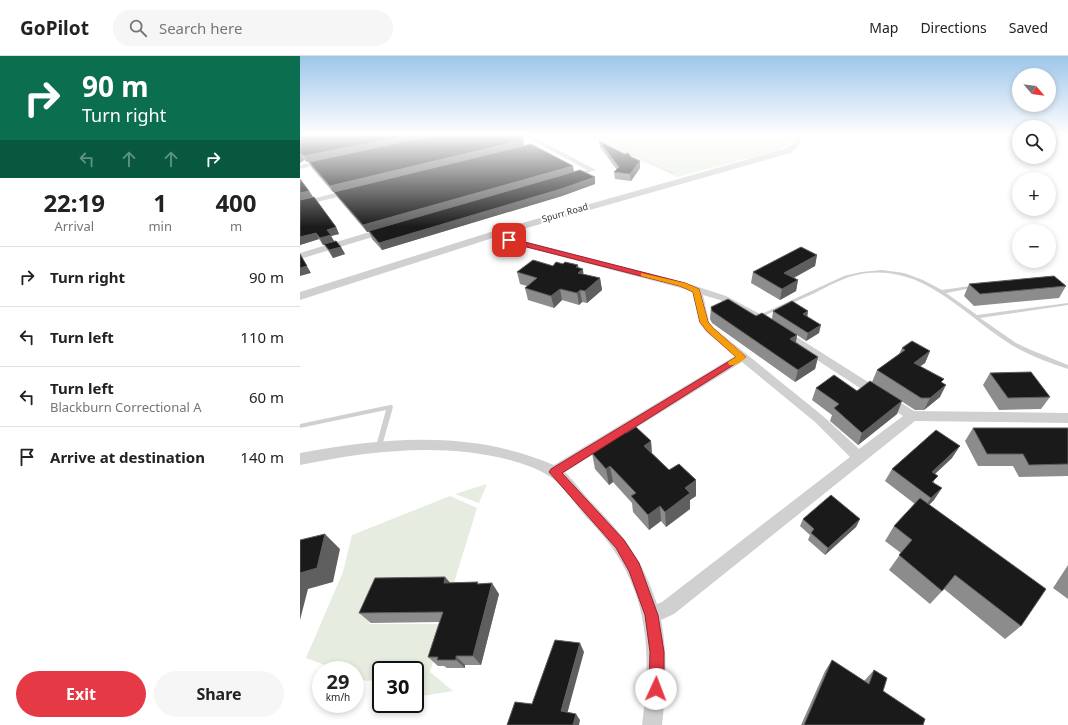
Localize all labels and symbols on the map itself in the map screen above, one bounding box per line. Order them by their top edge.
north arrow [1012,68,1056,112]
street label: Spurr Road [540,200,589,225]
pin [492,223,526,257]
speed limit sign: 30 [372,661,424,713]
position arrow [635,668,677,710]

